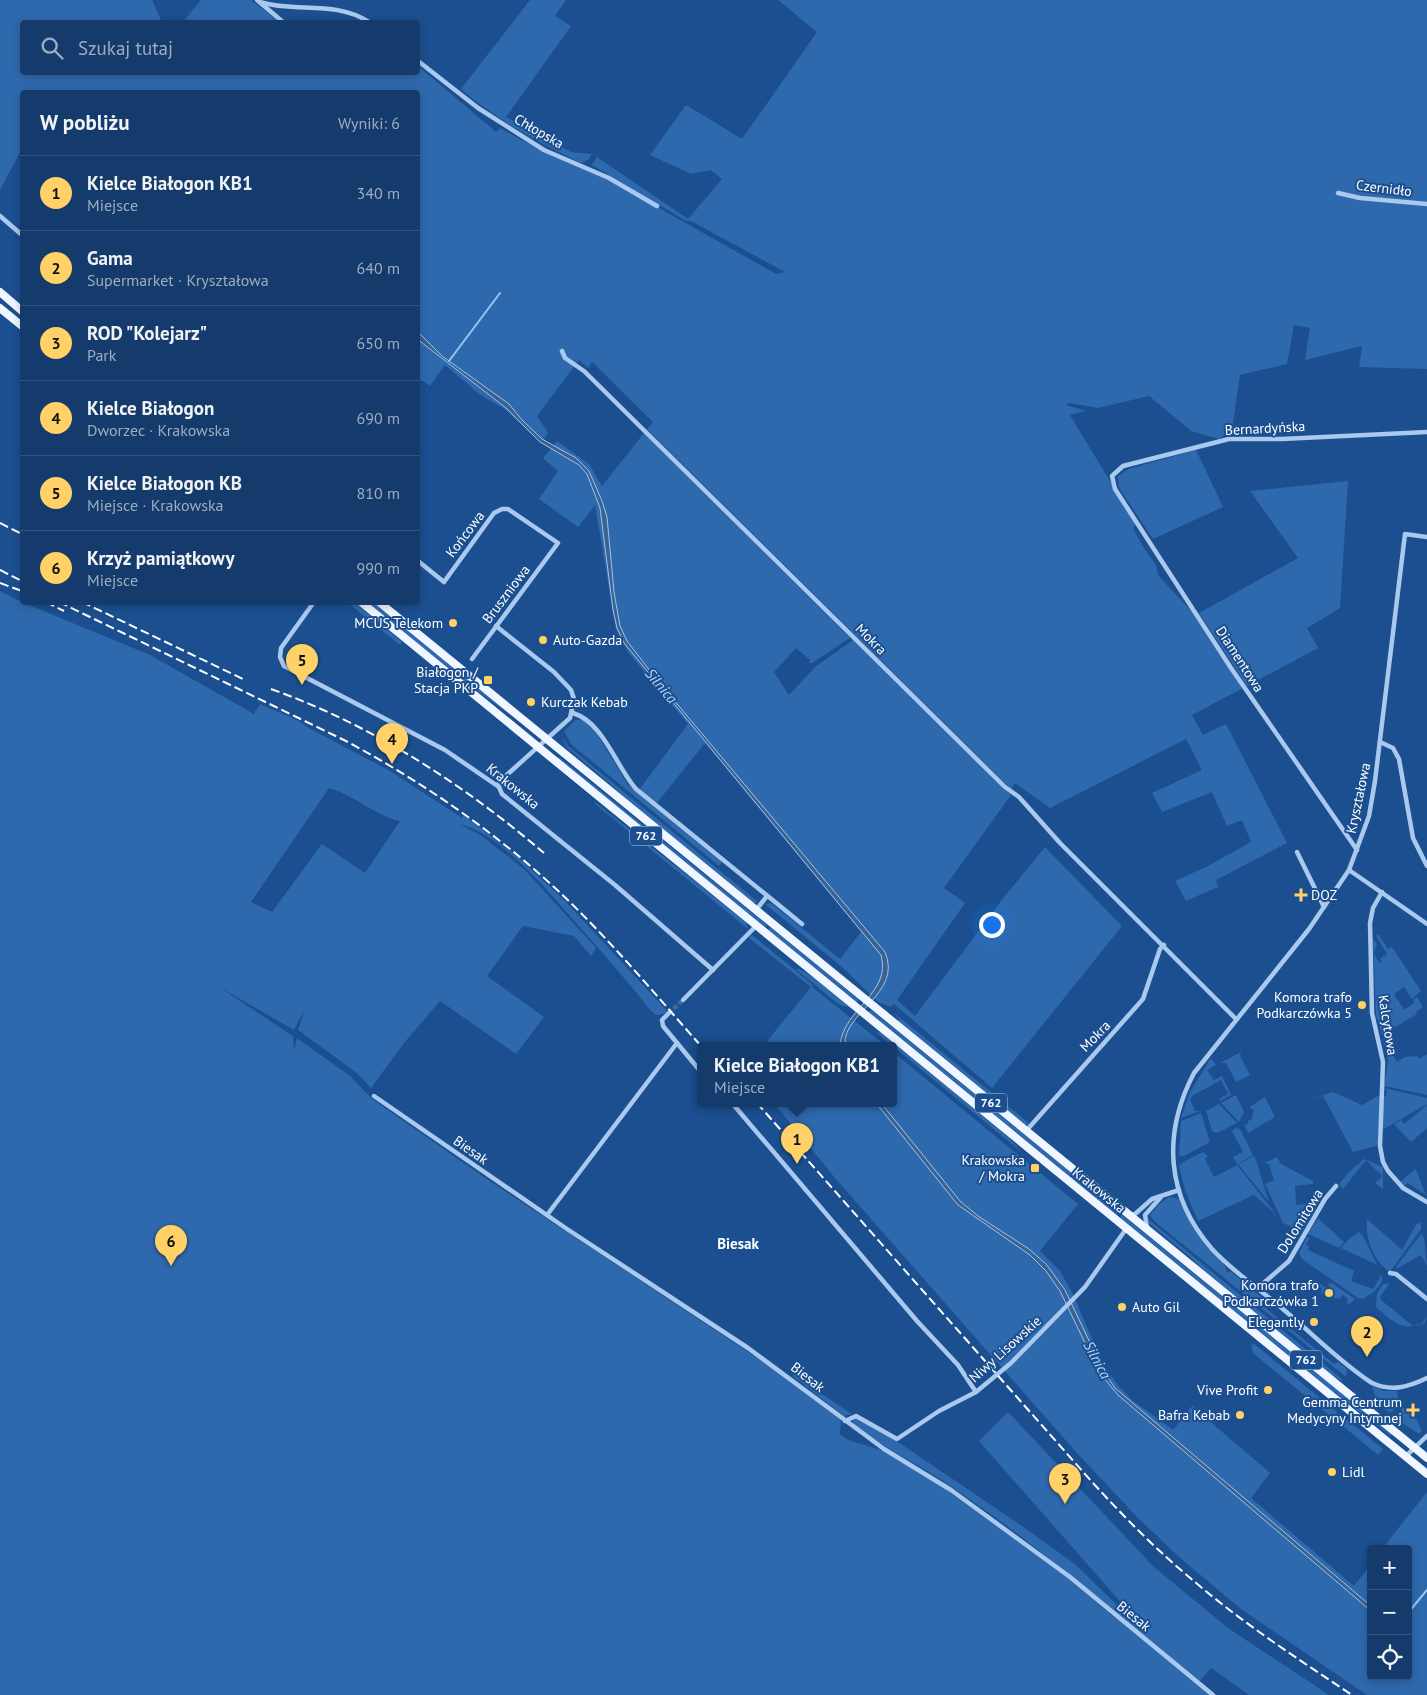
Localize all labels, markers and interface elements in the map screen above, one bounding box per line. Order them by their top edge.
search box [20,20,420,75]
icon: search [38,34,66,62]
text: Szukaj tutaj [78,36,173,60]
text: W pobliżu [40,109,129,136]
street label: Chłopska [511,110,567,152]
text: Wyniki: 6 [338,113,400,133]
text: Kielce Białogon KB1 [87,171,253,195]
street label: Czernidło [1355,176,1413,200]
text: 1 [51,183,61,203]
text: 340 m [357,183,400,203]
text: Miejsce [87,195,138,215]
text: Gama [87,246,133,270]
text: 2 [51,258,61,278]
text: 640 m [357,258,400,278]
text: Supermarket · Kryształowa [87,270,269,290]
text: ROD "Kolejarz" [87,321,207,345]
text: 3 [51,333,61,353]
text: 650 m [357,333,400,353]
text: Park [87,345,116,365]
text: Kielce Białogon [87,396,214,420]
text: 4 [51,408,61,428]
text: 690 m [357,408,400,428]
street label: Bernardyńska [1224,417,1306,439]
text: Dworzec · Krakowska [87,420,230,440]
text: Kielce Białogon KB [87,471,242,495]
text: 5 [51,483,61,503]
text: 810 m [357,483,400,503]
text: Miejsce · Krakowska [87,495,224,515]
street label: Końcowa [442,507,488,561]
text: Krzyż pamiątkowy [87,546,234,570]
text: 6 [51,558,61,578]
text: 990 m [357,558,400,578]
street label: Bruszniowa [478,561,534,627]
text: Miejsce [87,570,138,590]
place label: MCUS Telekom [354,614,443,632]
marker: MCUS Telekom [447,617,459,629]
street label: Mokra [852,620,890,658]
street label: Diamentowa [1212,623,1268,695]
place label: Auto-Gazda [553,631,622,649]
marker: Auto-Gazda [537,634,549,646]
pin: 5 [286,644,318,685]
place label: Białogon / Stacja PKP [414,663,479,697]
water label: Silnica [641,664,682,708]
marker: Białogon / Stacja PKP [482,674,494,686]
place label: Kurczak Kebab [541,693,628,711]
marker: Kurczak Kebab [525,696,537,708]
pin: 4 [376,723,408,764]
street label: Krakowska [483,759,543,813]
street label: Kryształowa [1342,761,1374,835]
road number: 762 [630,826,662,846]
place label: DOZ [1311,886,1337,904]
marker: DOZ [1295,889,1307,901]
your location [979,912,1005,938]
place label: Komora trafo Podkarczówka 5 [1256,988,1352,1022]
street label: Kalcytowa [1374,993,1402,1057]
marker: Komora trafo Podkarczówka 5 [1356,999,1368,1011]
street label: Mokra [1076,1016,1114,1056]
popup [697,1042,897,1107]
text: Kielce Białogon KB1 [714,1053,880,1077]
text: Miejsce [714,1077,765,1097]
road number: 762 [975,1094,1007,1112]
pin: 1 [781,1123,813,1164]
street label: Biesak [450,1132,492,1169]
place label: Krakowska / Mokra [961,1151,1025,1185]
marker: Krakowska / Mokra [1029,1162,1041,1174]
street label: Krakowska [1069,1163,1129,1217]
street label: Dolomitowa [1273,1185,1327,1257]
pin: 6 [155,1225,187,1266]
district label: Biesak [717,1234,759,1253]
place label: Komora trafo Podkarczówka 1 [1223,1276,1319,1310]
marker: Komora trafo Podkarczówka 1 [1323,1287,1335,1299]
place label: Auto Gil [1132,1298,1180,1316]
marker: Auto Gil [1116,1301,1128,1313]
street label: Niwy Lisowskie [965,1312,1045,1386]
place label: Elegantly [1248,1313,1304,1331]
marker: Elegantly [1308,1316,1320,1328]
pin: 2 [1351,1316,1383,1357]
water label: Silnica [1080,1337,1116,1383]
road number: 762 [1290,1350,1322,1370]
street label: Biesak [787,1358,829,1396]
place label: Vive Profit [1196,1381,1258,1399]
marker: Vive Profit [1262,1384,1274,1396]
place label: Gemma Centrum Medycyny Intymnej [1287,1393,1402,1427]
marker: Gemma Centrum Medycyny Intymnej [1406,1403,1420,1417]
place label: Bafra Kebab [1158,1406,1230,1424]
marker: Bafra Kebab [1234,1409,1246,1421]
pin: 3 [1049,1463,1081,1504]
place label: Lidl [1342,1463,1365,1481]
marker: Lidl [1326,1466,1338,1478]
map controls [1367,1545,1412,1680]
button: + [1367,1545,1412,1590]
button: − [1367,1590,1412,1635]
street label: Biesak [1113,1597,1155,1635]
button: locate [1367,1635,1412,1680]

